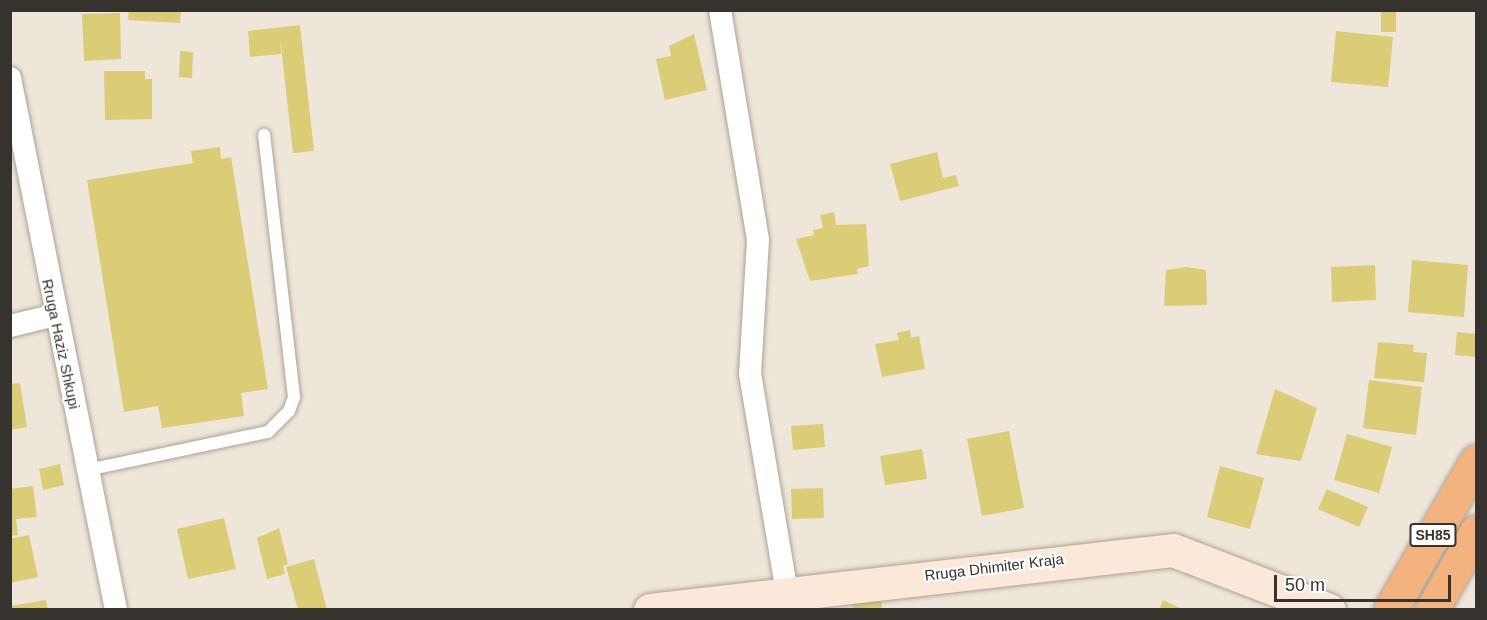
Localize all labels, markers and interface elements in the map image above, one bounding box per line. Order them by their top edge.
street label: Rruga Haziz Shkupi [38,277,84,411]
road number: SH85 [1409,524,1457,546]
street label: Rruga Dhimiter Kraja [923,550,1065,584]
scale bar [1277,563,1454,601]
text: 50 m [1285,575,1325,595]

